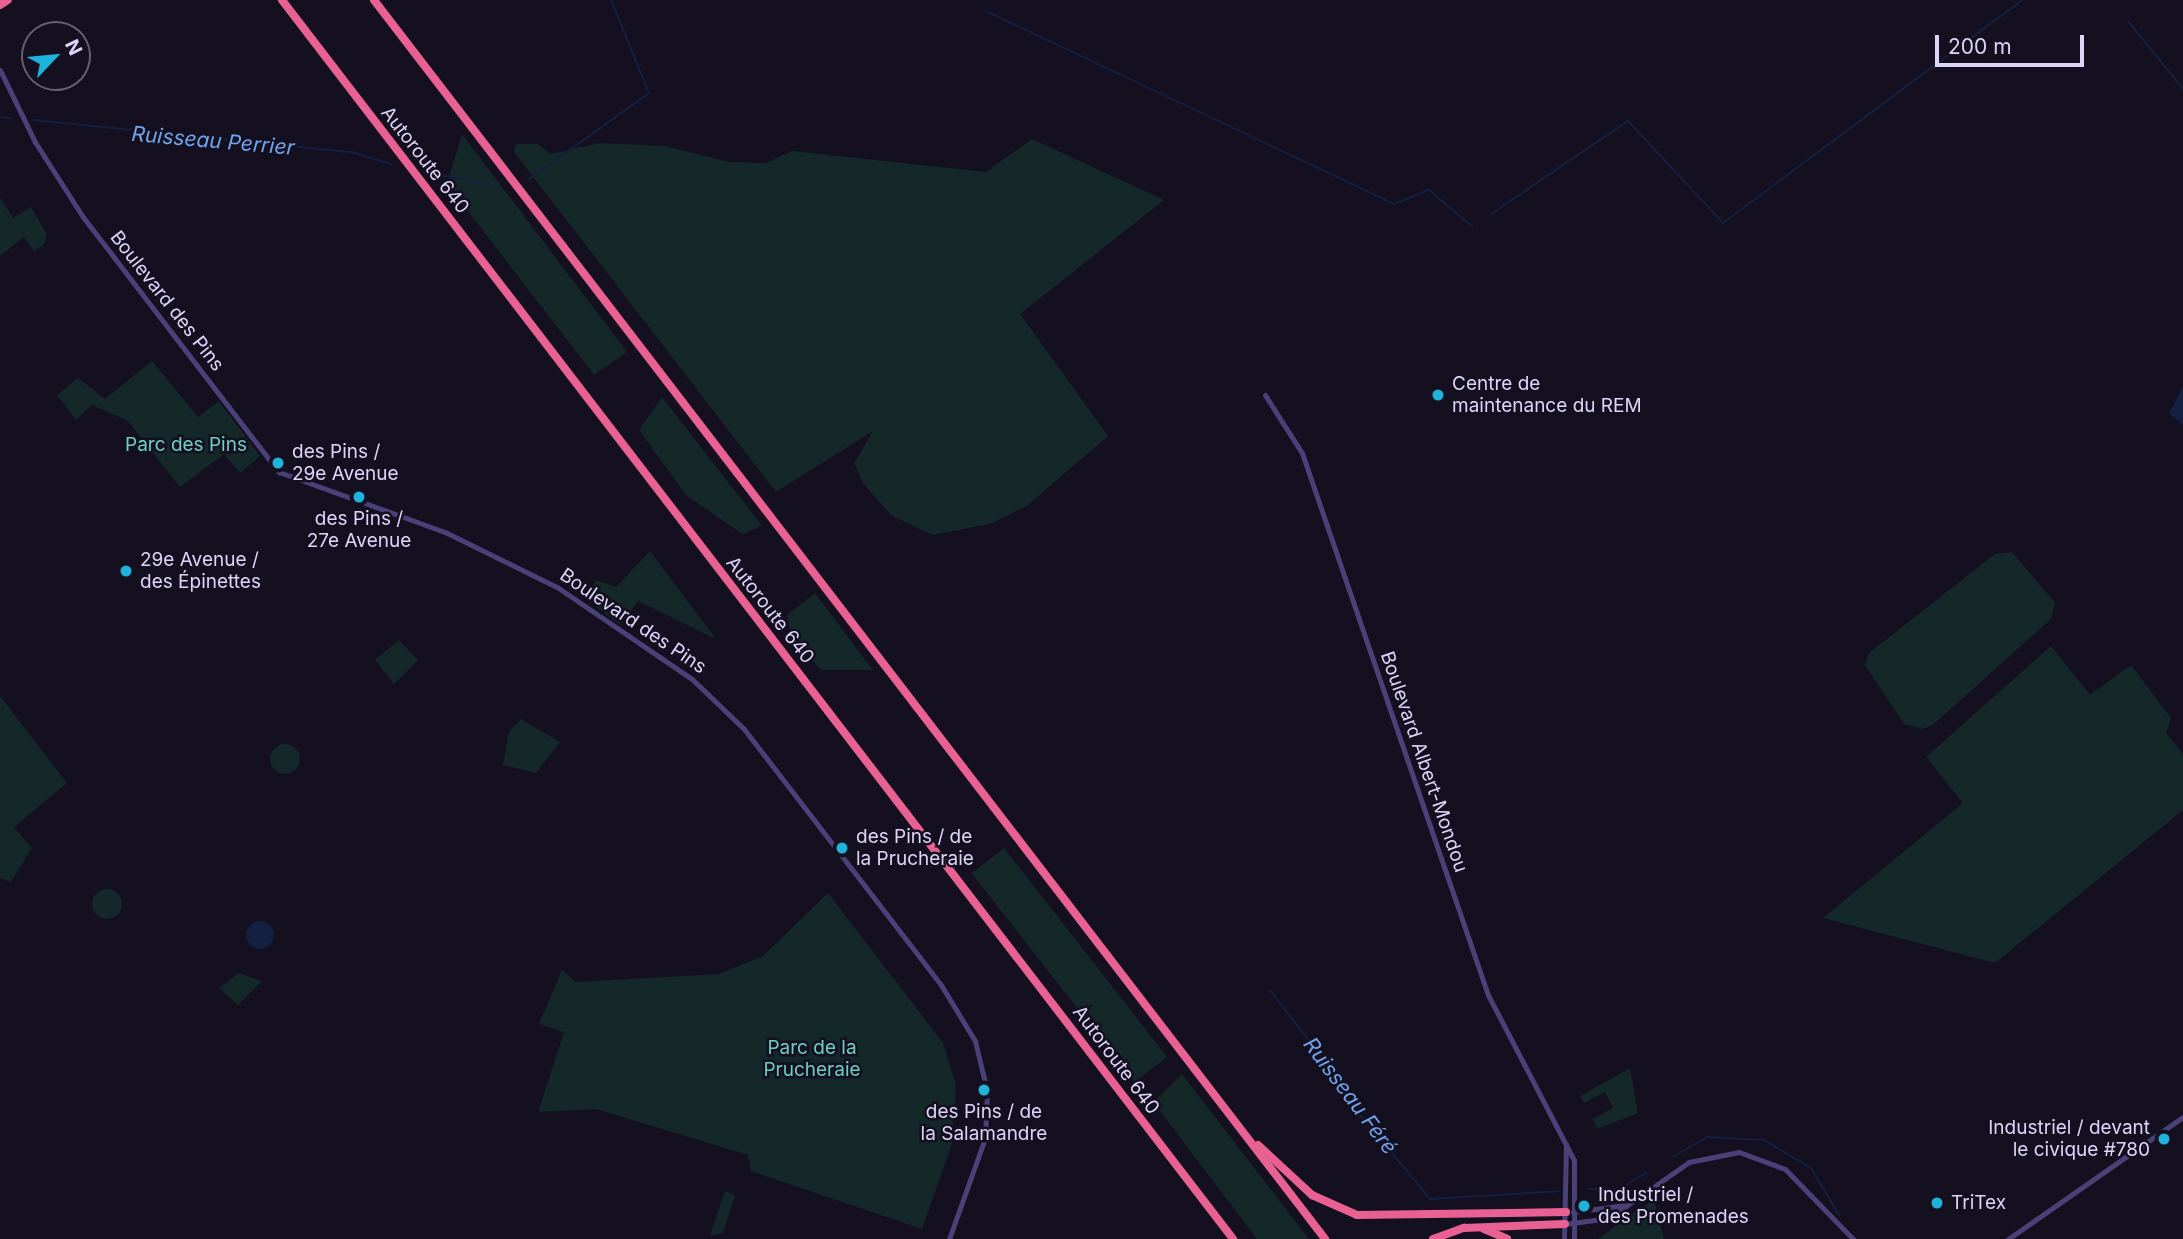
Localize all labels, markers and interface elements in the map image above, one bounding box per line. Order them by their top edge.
north arrow [21,21,91,91]
scale bar [1938,21,2087,65]
text: 200 m [1948,34,2012,59]
text: N [60,36,87,59]
street label: Autoroute 640 [376,102,474,218]
water label: Ruisseau Perrier [130,121,296,161]
street label: Boulevard des Pins [105,226,229,376]
place label: Centre de maintenance du REM [1452,373,1642,417]
marker: Centre de maintenance du REM [1430,387,1446,403]
park label: Parc des Pins [125,434,247,456]
place label: des Pins / 29e Avenue [292,441,399,485]
marker: des Pins / 29e Avenue [270,455,286,471]
marker: des Pins / 27e Avenue [351,489,367,505]
place label: des Pins / 27e Avenue [307,508,411,552]
place label: 29e Avenue / des Épinettes [140,549,261,593]
street label: Autoroute 640 [721,552,819,668]
marker: 29e Avenue / des Épinettes [118,563,134,579]
street label: Boulevard des Pins [556,564,710,678]
street label: Boulevard Albert-Mondou [1375,649,1473,875]
place label: des Pins / de la Prucheraie [856,826,974,870]
marker: des Pins / de la Prucheraie [834,840,850,856]
street label: Autoroute 640 [1068,1001,1164,1119]
water label: Ruisseau Féré [1298,1033,1402,1159]
park label: Parc de la Prucheraie [763,1037,861,1081]
marker: des Pins / de la Salamandre [976,1082,992,1098]
place label: des Pins / de la Salamandre [921,1101,1047,1145]
place label: Industriel / devant le civique #780 [1988,1117,2150,1161]
marker: Industriel / devant le civique #780 [2156,1131,2172,1147]
place label: Industriel / des Promenades [1598,1184,1749,1228]
place label: TriTex [1951,1192,2006,1214]
marker: TriTex [1929,1195,1945,1211]
marker: Industriel / des Promenades [1576,1198,1592,1214]

